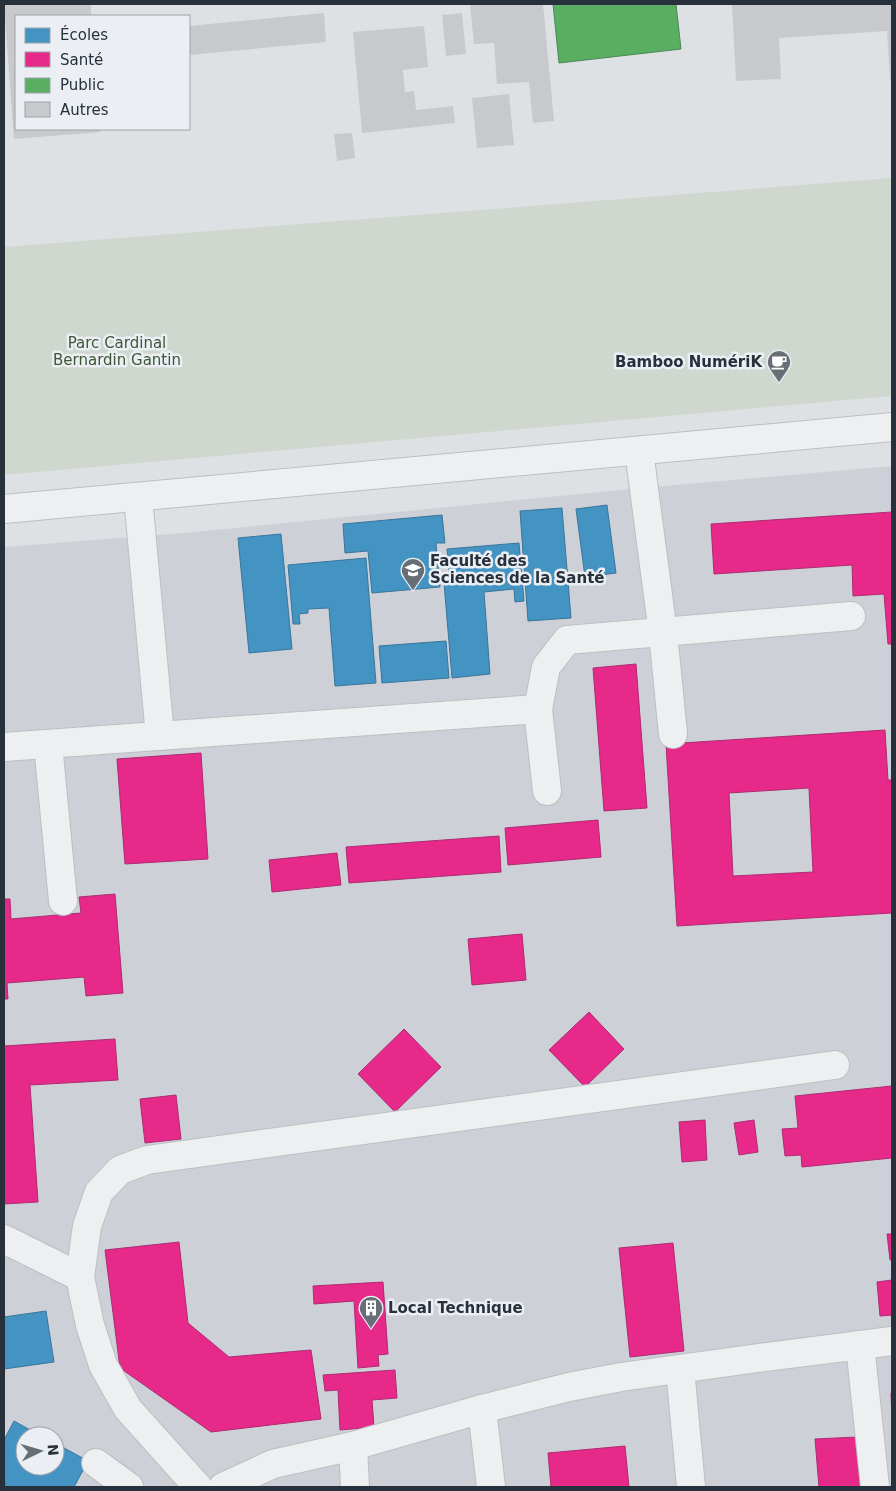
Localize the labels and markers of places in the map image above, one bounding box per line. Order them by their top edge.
cafe icon: Bamboo NumériK [766,349,792,383]
place label: Bamboo NumériK [615,353,763,371]
place label: Faculté des Sciences de la Santé [430,552,604,587]
school or university icon: Faculté des Sciences de la Santé [400,557,426,591]
building icon: Local Technique [358,1295,384,1329]
place label: Local Technique [388,1299,523,1317]

